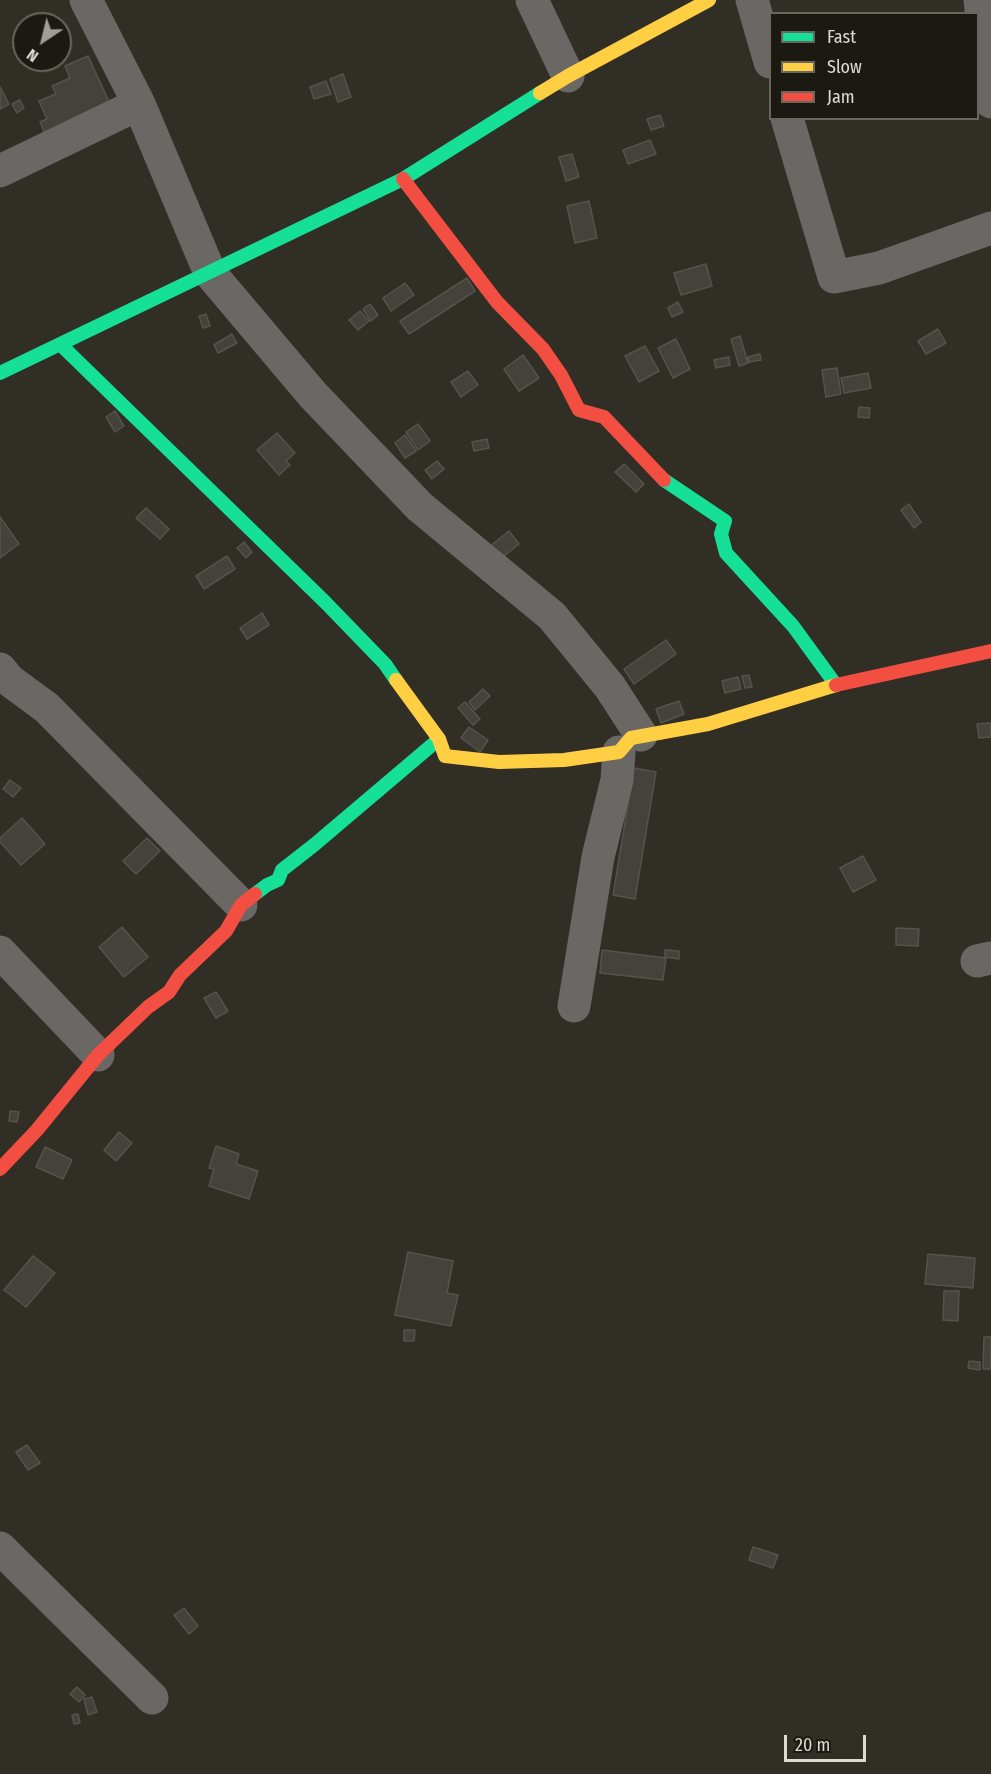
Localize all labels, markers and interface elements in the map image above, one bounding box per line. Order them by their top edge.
north arrow [12,12,72,72]
legend [769,12,979,120]
text: Fast [827,26,856,48]
text: N [23,45,42,66]
text: Slow [827,56,862,78]
text: Jam [827,86,855,108]
scale bar [787,1723,870,1761]
text: 20 m [795,1734,830,1756]

